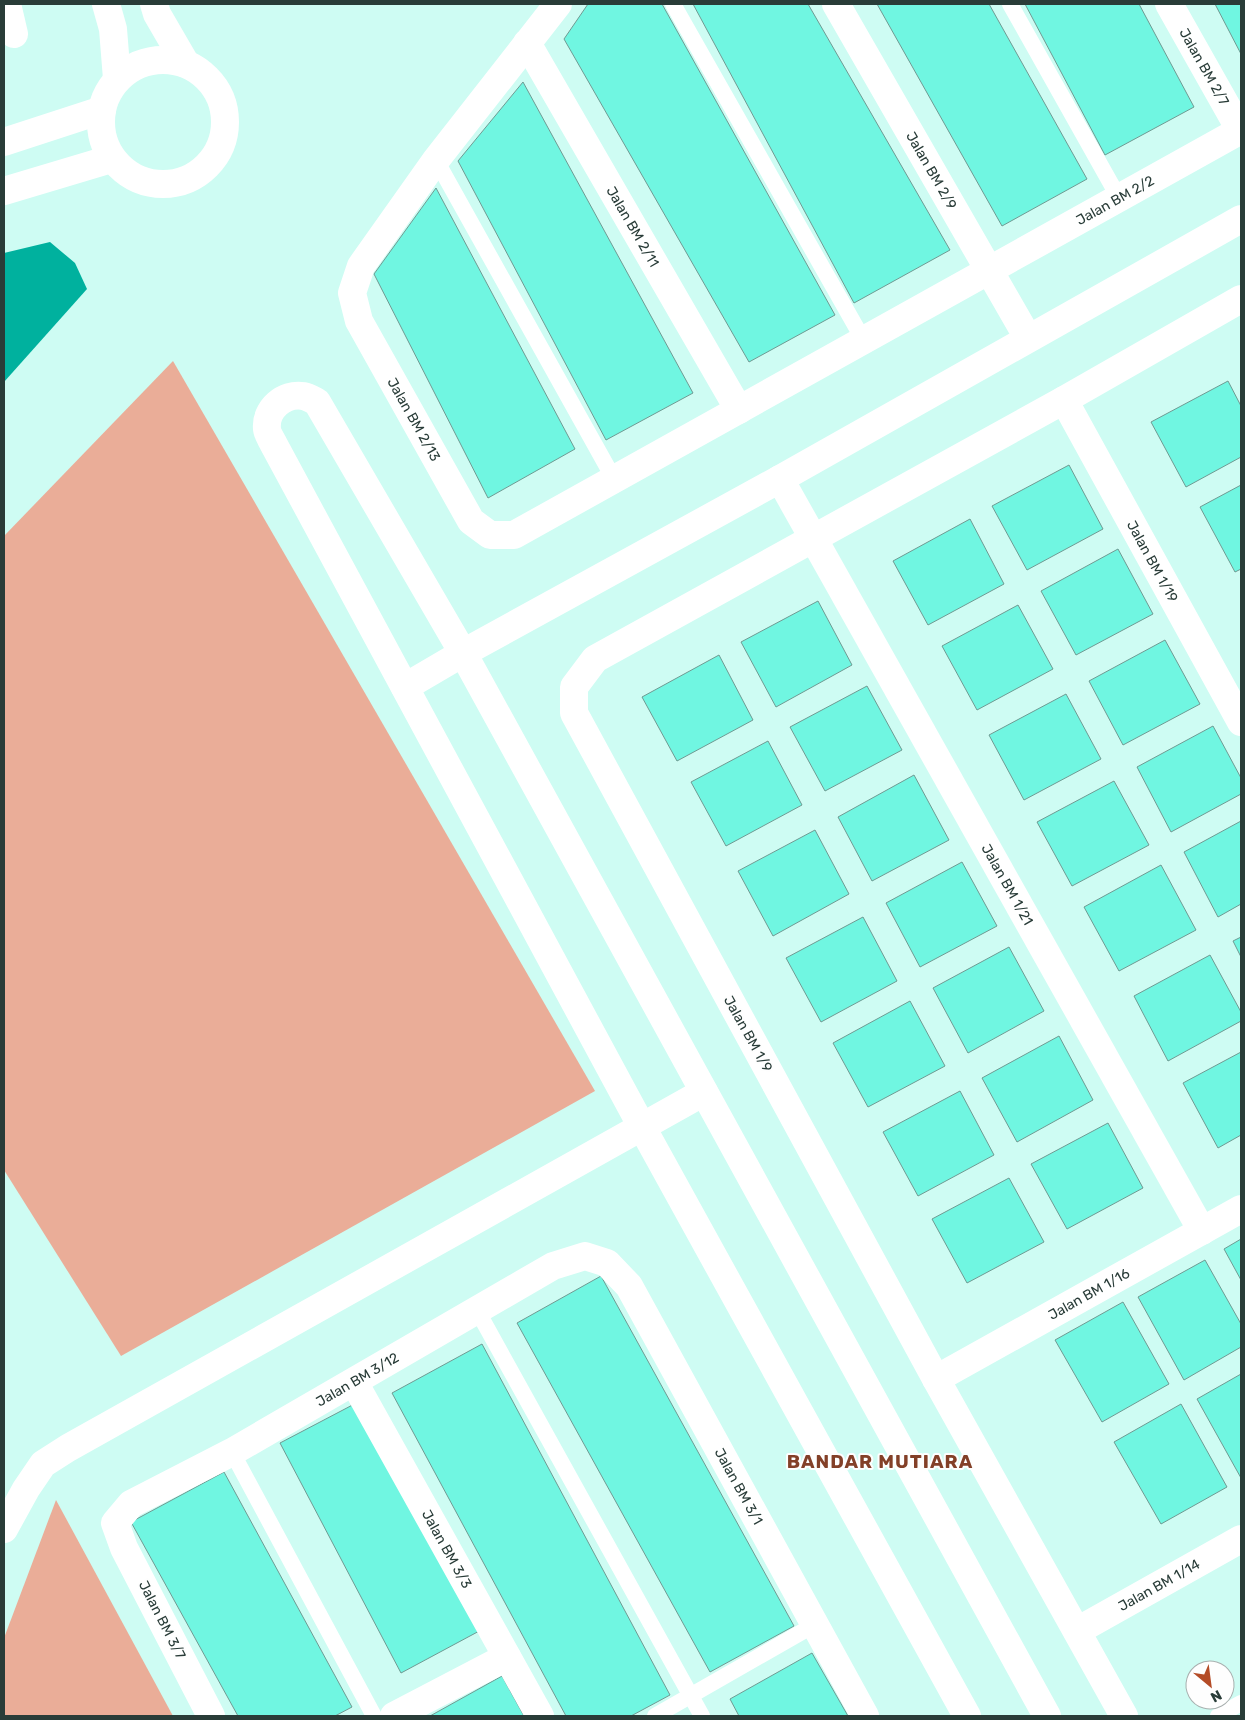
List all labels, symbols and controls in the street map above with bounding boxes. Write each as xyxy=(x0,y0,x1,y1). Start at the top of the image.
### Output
street label: Jalan BM 2/7 xyxy=(1176,25,1233,108)
street label: Jalan BM 2/9 xyxy=(903,129,961,212)
street label: Jalan BM 2/2 xyxy=(1073,172,1157,229)
street label: Jalan BM 2/11 xyxy=(603,183,663,270)
street label: Jalan BM 2/13 xyxy=(384,375,444,464)
street label: Jalan BM 1/19 xyxy=(1123,517,1182,605)
street label: Jalan BM 1/21 xyxy=(978,841,1037,928)
street label: Jalan BM 1/9 xyxy=(720,993,776,1075)
street label: Jalan BM 1/16 xyxy=(1045,1264,1133,1323)
street label: Jalan BM 3/12 xyxy=(313,1349,402,1410)
street label: Jalan BM 3/1 xyxy=(711,1445,767,1527)
district label: BANDAR MUTIARA xyxy=(787,1450,973,1473)
street label: Jalan BM 3/3 xyxy=(418,1507,476,1591)
street label: Jalan BM 1/14 xyxy=(1115,1555,1203,1615)
street label: Jalan BM 3/7 xyxy=(135,1578,189,1662)
north arrow xyxy=(1185,1660,1235,1710)
text: N xyxy=(1208,1686,1225,1706)

